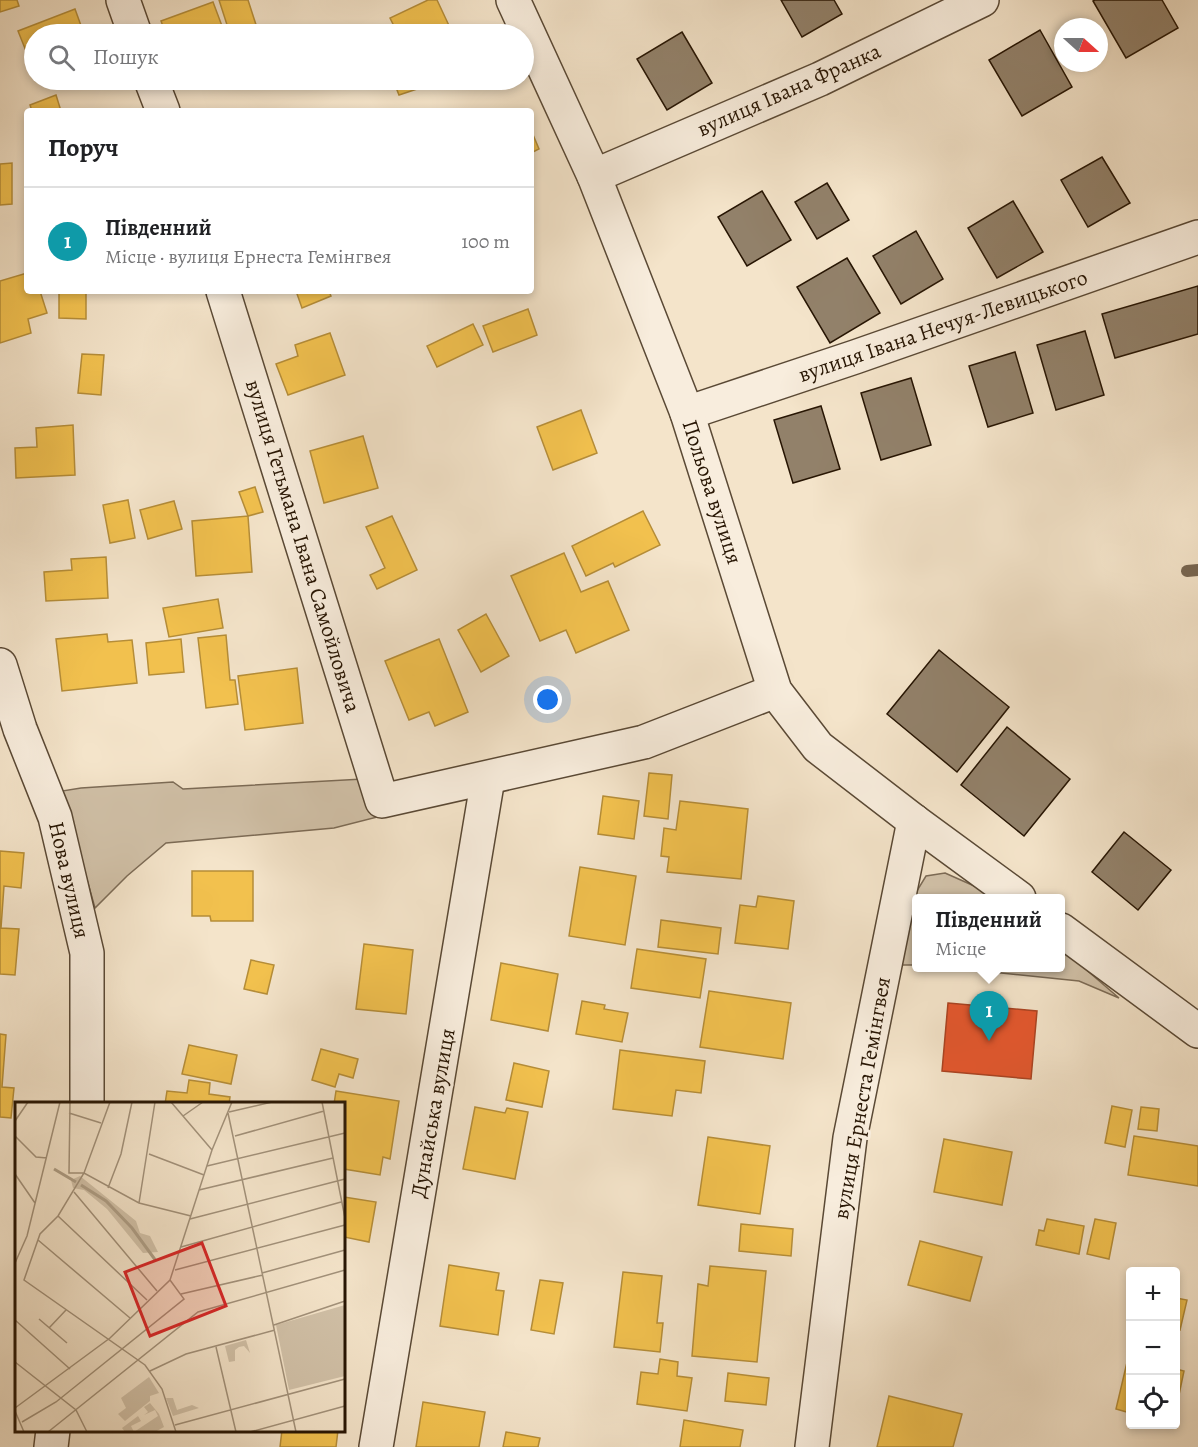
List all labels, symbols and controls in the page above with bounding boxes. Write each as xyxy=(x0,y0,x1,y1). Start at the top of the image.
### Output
north arrow xyxy=(1054,18,1108,72)
search box xyxy=(24,24,534,90)
street label: вулиця Івана Франка xyxy=(692,36,886,144)
icon: search xyxy=(45,41,78,74)
text: Пошук xyxy=(93,42,159,72)
text: Поруч xyxy=(48,130,119,165)
text: Південний xyxy=(105,213,212,243)
text: 1 xyxy=(64,228,71,255)
text: 100 m xyxy=(461,228,510,255)
text: Місце · вулиця Ернеста Гемінгвея xyxy=(105,243,391,270)
street label: вулиця Івана Нечуя-Левицького xyxy=(794,262,1092,390)
street label: вулиця Гетьмана Івана Самойловича xyxy=(238,376,368,717)
street label: Польова вулиця xyxy=(675,416,749,568)
your location xyxy=(533,685,562,714)
street label: Нова вулиця xyxy=(41,818,97,942)
popup xyxy=(912,894,1065,972)
text: Південний xyxy=(935,905,1042,935)
text: Місце xyxy=(935,935,986,962)
street label: вулиця Ернеста Гемінгвея xyxy=(826,974,898,1222)
pin: 1 xyxy=(970,992,1008,1041)
street label: Дунайська вулиця xyxy=(403,1026,463,1200)
inset map xyxy=(15,1102,345,1432)
map controls xyxy=(1126,1267,1180,1429)
button: + xyxy=(1126,1267,1180,1321)
button: − xyxy=(1126,1321,1180,1375)
button: locate xyxy=(1126,1375,1180,1429)

